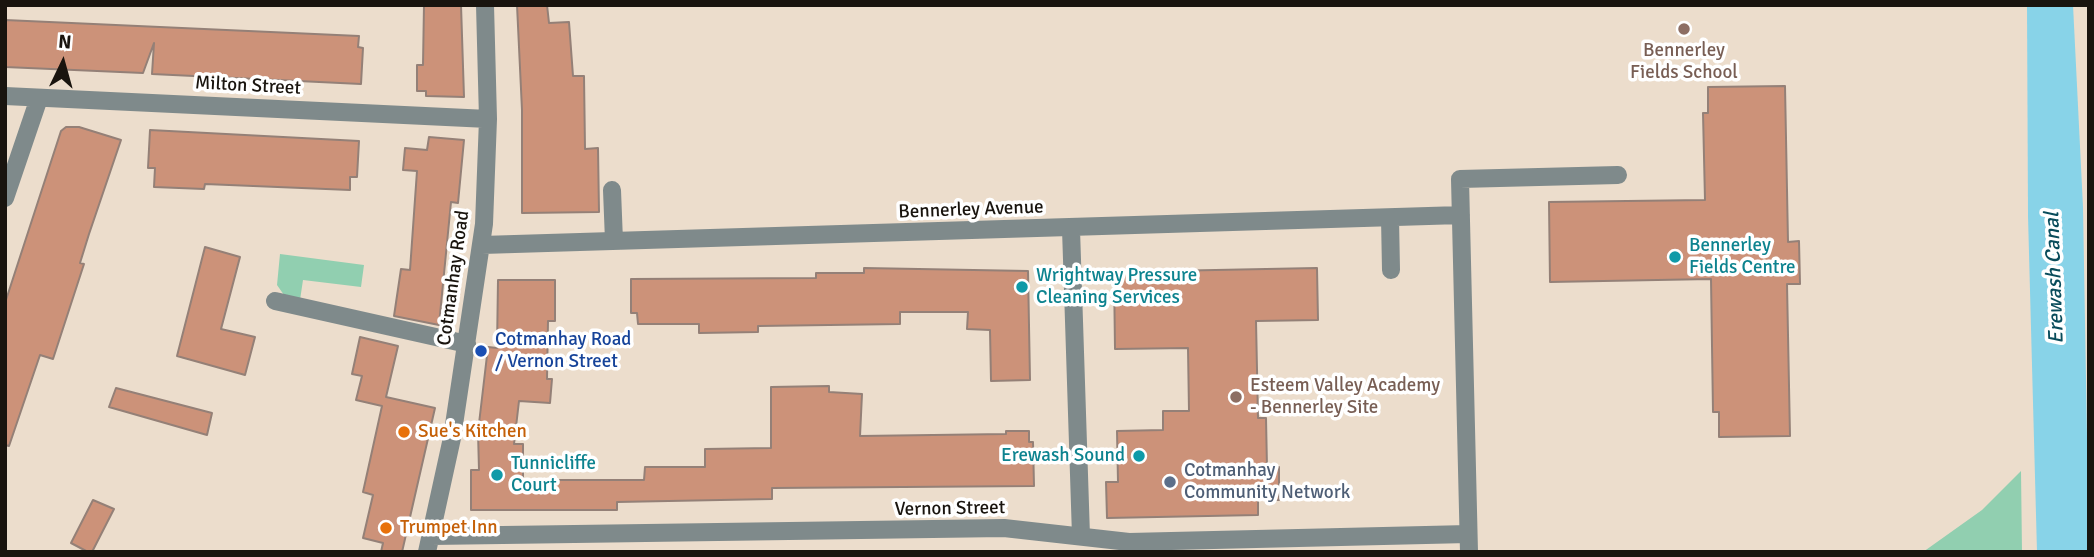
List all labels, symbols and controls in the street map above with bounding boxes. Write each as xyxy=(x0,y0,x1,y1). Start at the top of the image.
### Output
marker: Bennerley Fields School xyxy=(1676,21,1692,37)
north arrow xyxy=(28,28,98,98)
text: N xyxy=(57,30,72,55)
place label: Bennerley Fields School xyxy=(1630,40,1738,84)
street label: Milton Street xyxy=(194,72,302,100)
street label: Bennerley Avenue xyxy=(898,196,1044,224)
street label: Cotmanhay Road xyxy=(433,209,475,347)
water label: Erewash Canal xyxy=(2040,212,2070,344)
place label: Bennerley Fields Centre xyxy=(1689,235,1796,279)
marker: Bennerley Fields Centre xyxy=(1667,249,1683,265)
place label: Wrightway Pressure Cleaning Services xyxy=(1036,265,1197,309)
marker: Wrightway Pressure Cleaning Services xyxy=(1014,279,1030,295)
place label: Cotmanhay Road / Vernon Street xyxy=(495,329,631,373)
marker: Cotmanhay Road / Vernon Street xyxy=(473,343,489,359)
place label: Esteem Valley Academy - Bennerley Site xyxy=(1250,375,1440,419)
marker: Esteem Valley Academy - Bennerley Site xyxy=(1228,389,1244,405)
place label: Sue's Kitchen xyxy=(418,421,527,443)
marker: Sue's Kitchen xyxy=(396,424,412,440)
place label: Erewash Sound xyxy=(1001,445,1125,467)
marker: Erewash Sound xyxy=(1131,448,1147,464)
place label: Tunnicliffe Court xyxy=(511,453,596,497)
place label: Cotmanhay Community Network xyxy=(1184,460,1350,504)
marker: Tunnicliffe Court xyxy=(489,467,505,483)
marker: Cotmanhay Community Network xyxy=(1162,474,1178,490)
street label: Vernon Street xyxy=(894,497,1006,521)
place label: Trumpet Inn xyxy=(400,517,498,539)
marker: Trumpet Inn xyxy=(378,520,394,536)

